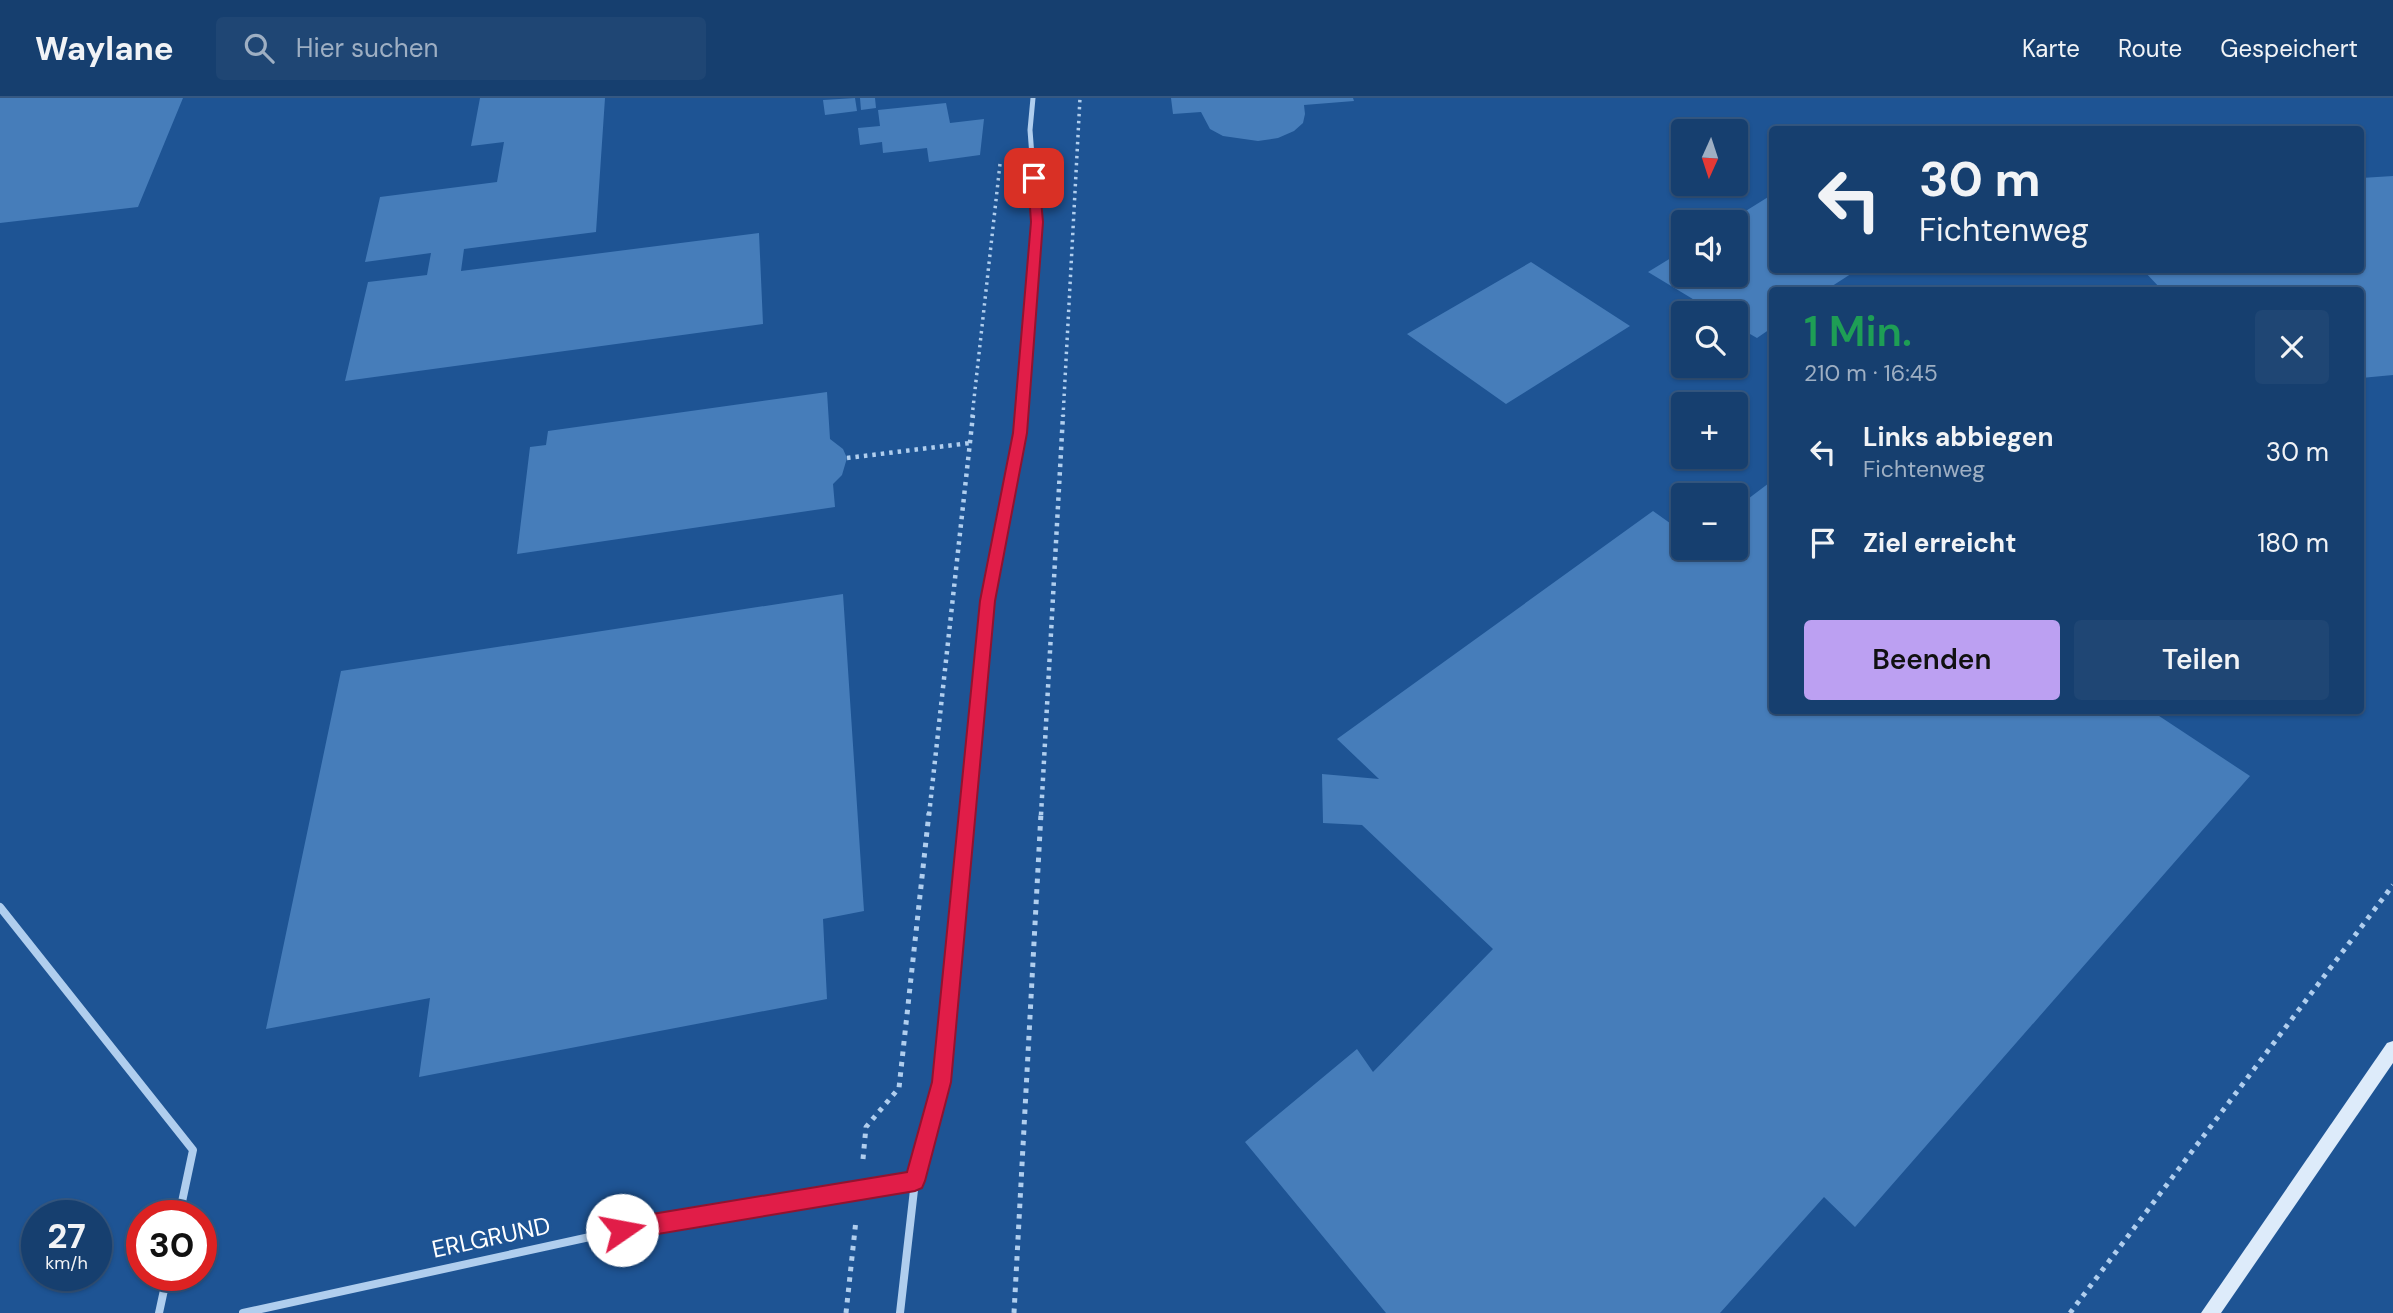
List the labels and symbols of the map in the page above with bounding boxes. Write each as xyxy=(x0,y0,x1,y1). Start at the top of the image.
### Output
north arrow xyxy=(1671,119,1748,196)
pin xyxy=(1004,148,1064,208)
position arrow xyxy=(585,1193,659,1267)
speed limit sign: 30 xyxy=(126,1200,217,1291)
street label: ERLGRUND xyxy=(429,1209,553,1265)

